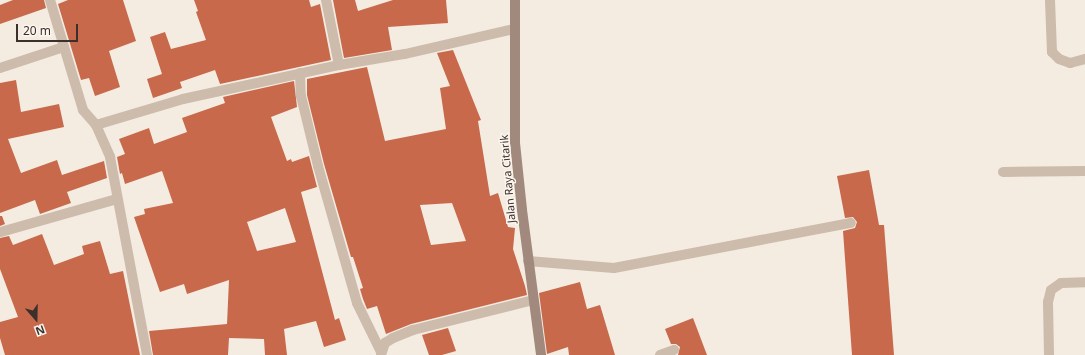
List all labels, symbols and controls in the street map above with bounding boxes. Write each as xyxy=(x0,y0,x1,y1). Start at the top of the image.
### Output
scale bar xyxy=(18,16,80,42)
text: 20 m xyxy=(23,22,51,39)
street label: Jalan Raya Citarik xyxy=(498,134,518,224)
north arrow xyxy=(16,299,56,339)
text: N xyxy=(34,322,47,339)

